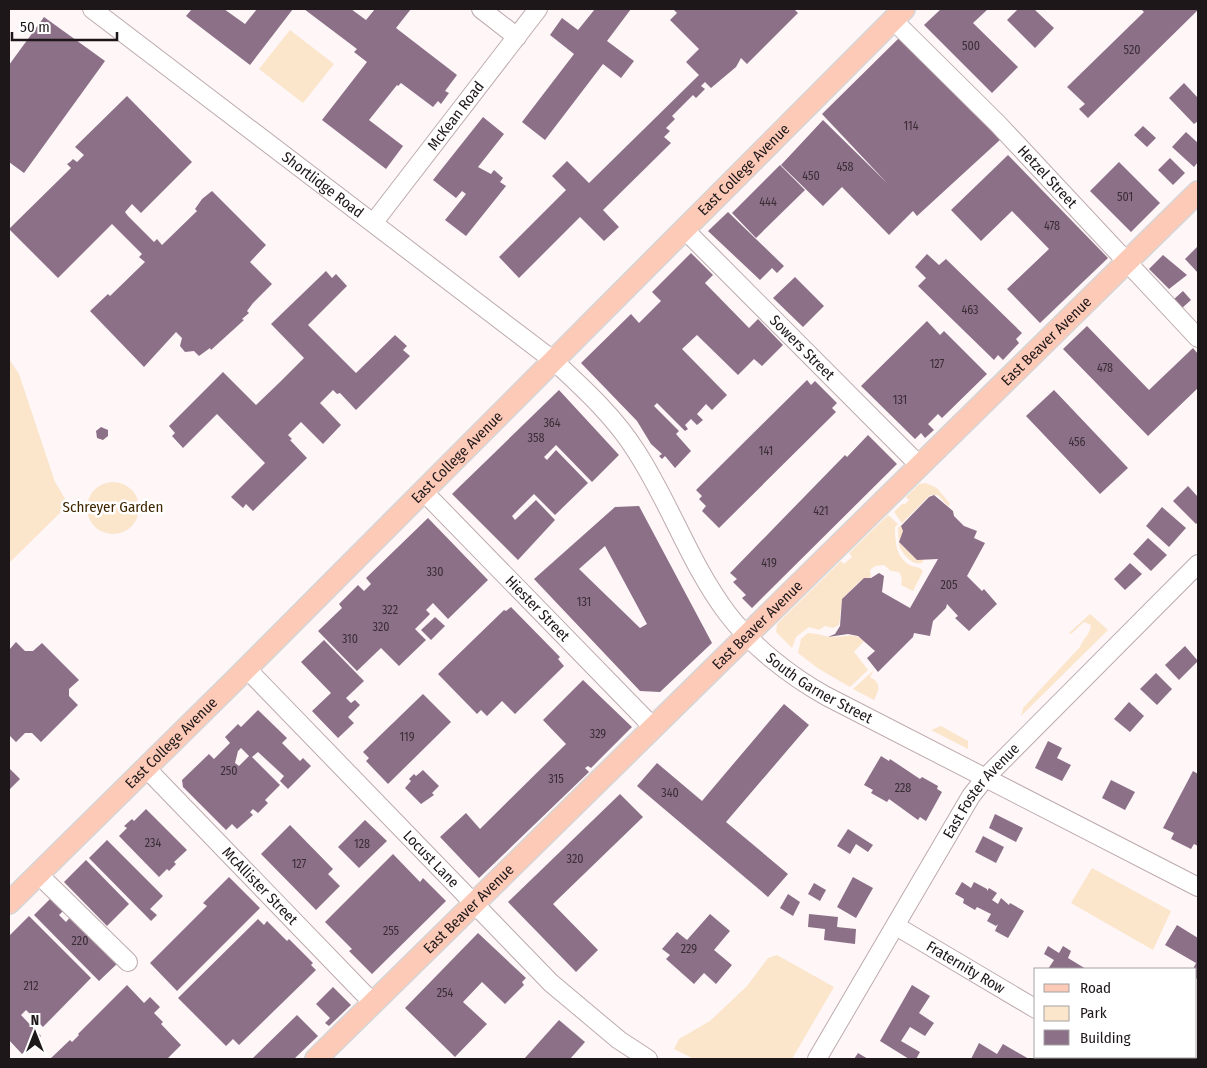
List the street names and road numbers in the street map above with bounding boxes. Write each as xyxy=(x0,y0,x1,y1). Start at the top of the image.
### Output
street label: McKean Road xyxy=(424,78,488,154)
street label: East College Avenue xyxy=(694,120,793,219)
street label: Hetzel Street xyxy=(1014,142,1081,212)
street label: Shortlidge Road xyxy=(278,148,367,222)
street label: East Beaver Avenue xyxy=(997,293,1095,389)
street label: Sowers Street xyxy=(766,311,838,384)
street label: East College Avenue xyxy=(407,408,507,507)
street label: Hiester Street xyxy=(502,572,573,645)
street label: East Beaver Avenue xyxy=(709,577,806,673)
street label: South Garner Street xyxy=(762,649,876,727)
street label: East College Avenue xyxy=(121,693,221,792)
street label: East Foster Avenue xyxy=(939,740,1023,841)
street label: Locust Lane xyxy=(399,827,463,891)
street label: McAllister Street xyxy=(218,843,302,929)
street label: East Beaver Avenue xyxy=(420,861,518,957)
street label: Fraternity Row xyxy=(923,937,1008,998)

